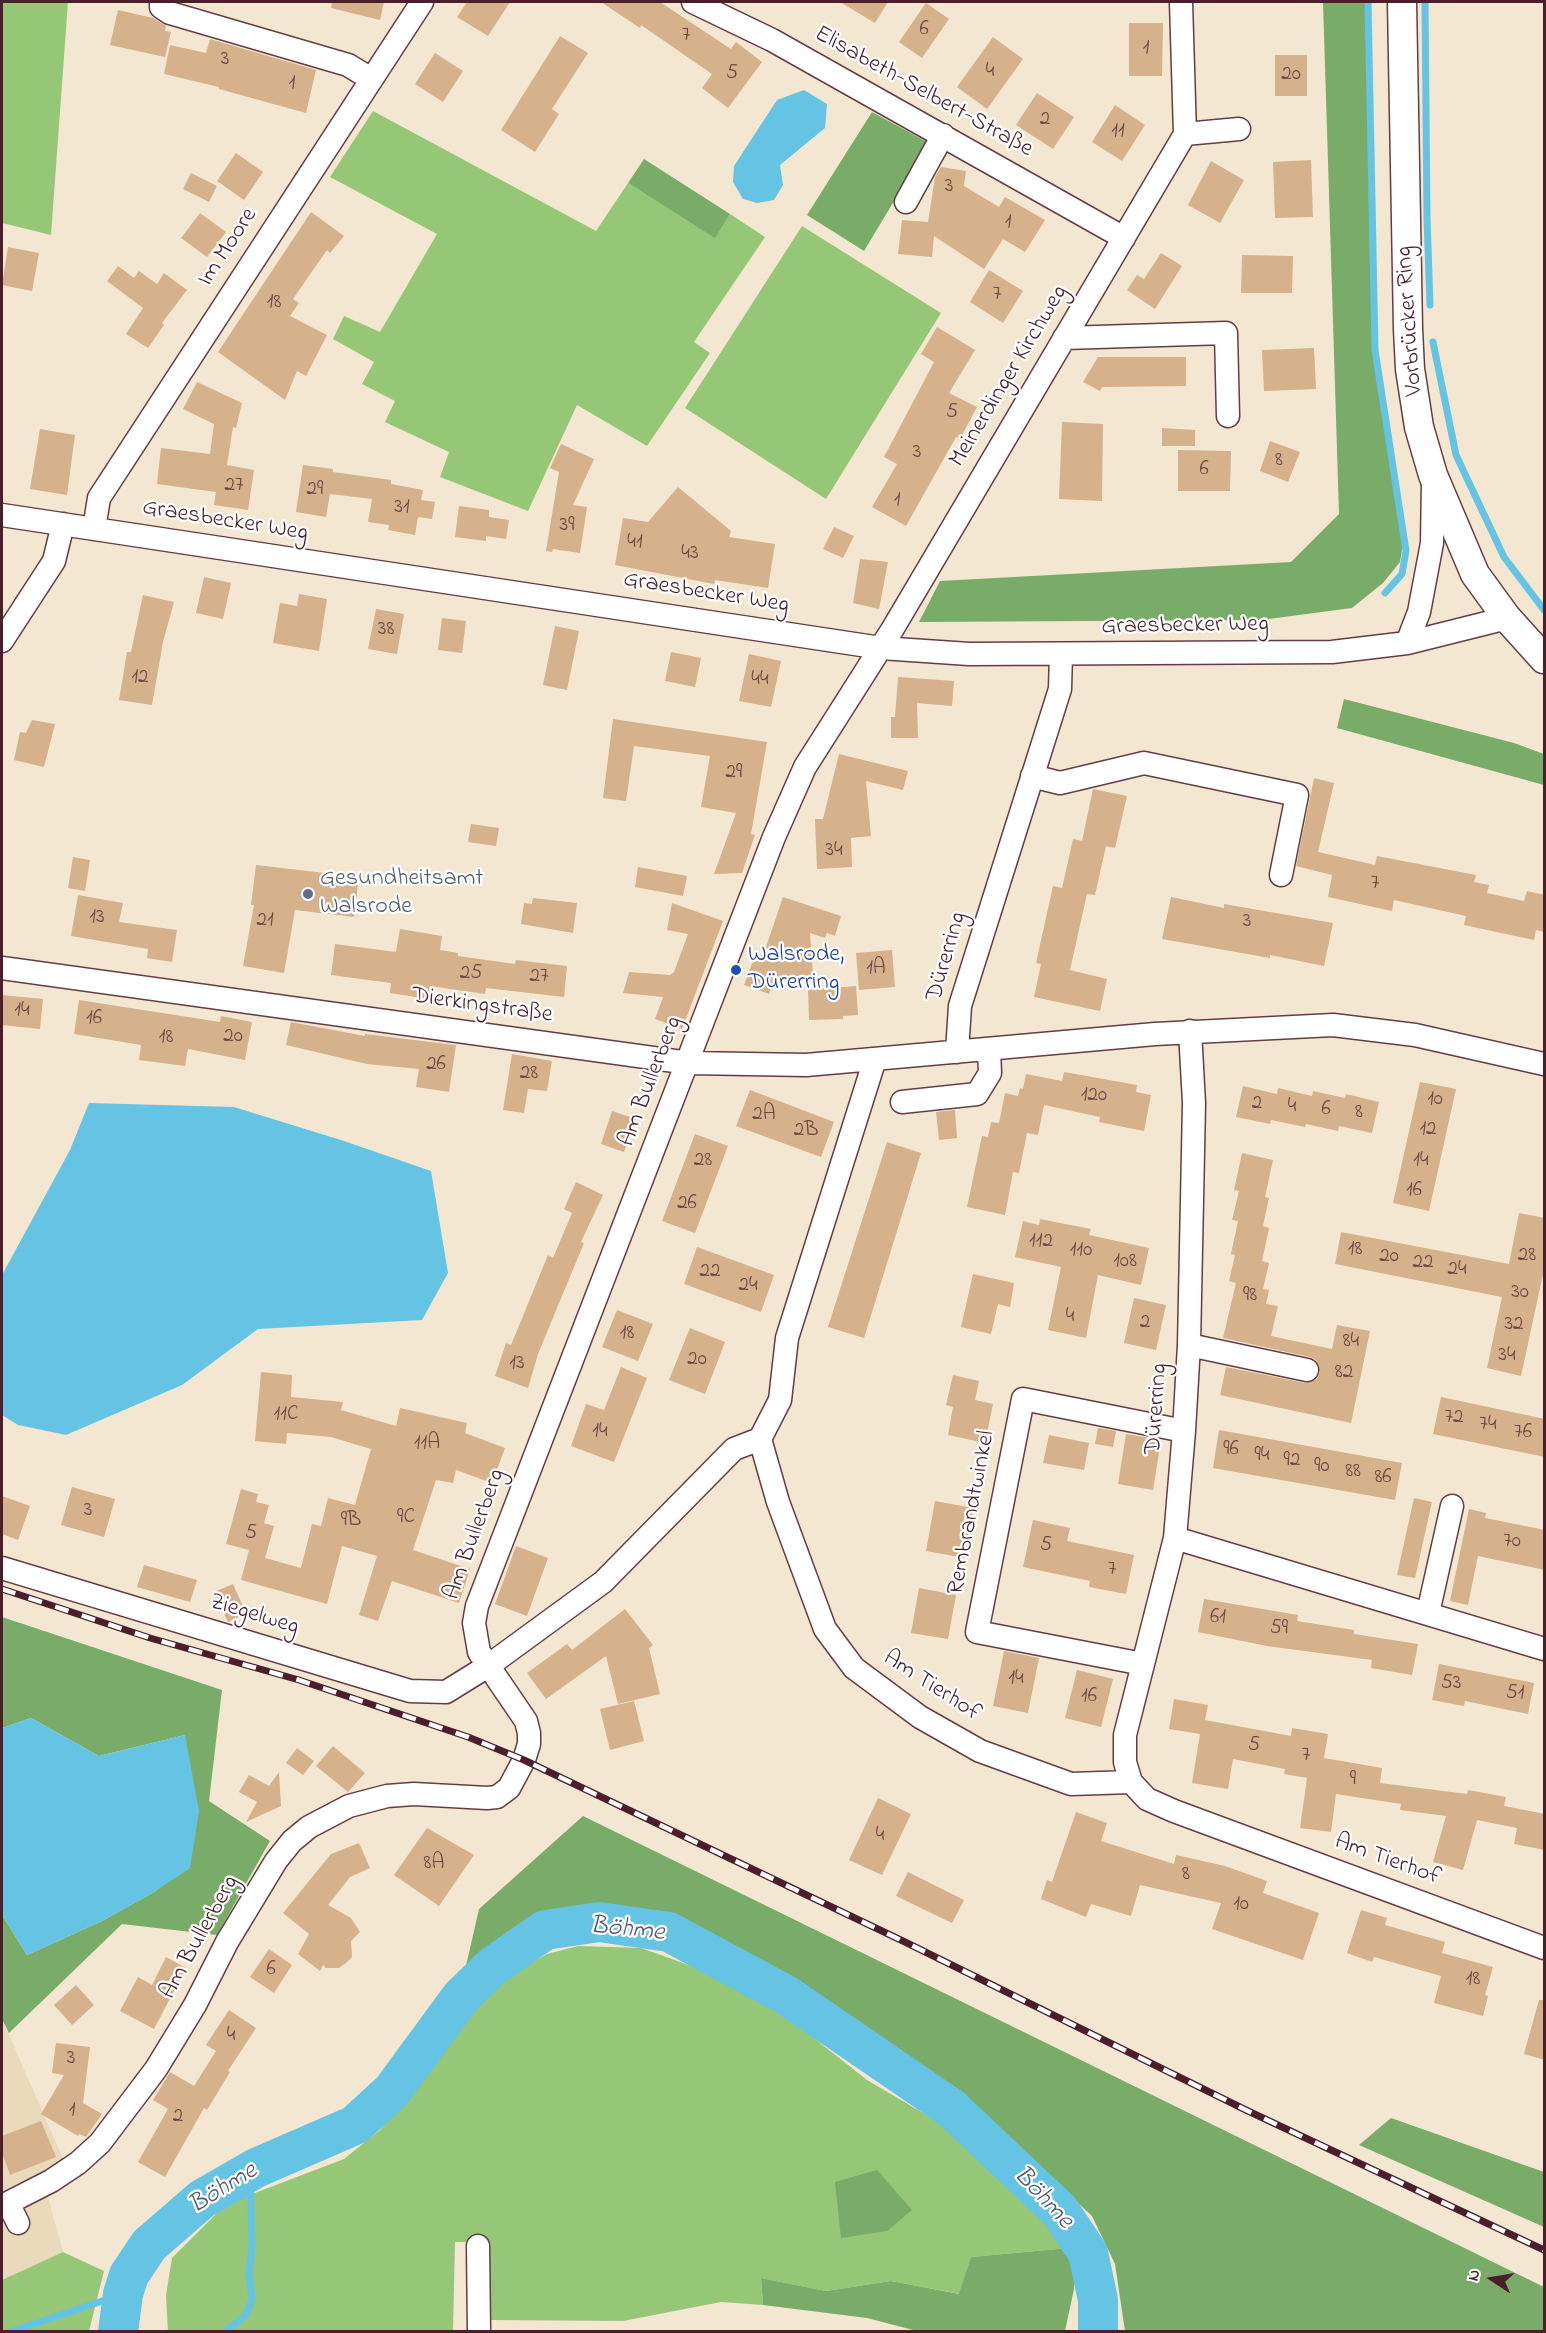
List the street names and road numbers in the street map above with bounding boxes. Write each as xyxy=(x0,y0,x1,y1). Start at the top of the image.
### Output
street label: Elisabeth-Selbert-Straße xyxy=(809,21,1037,165)
street label: Im Moore xyxy=(193,203,265,293)
street label: Vorbrücker Ring xyxy=(1391,245,1431,397)
street label: Meinerdinger Kirchweg xyxy=(944,281,1076,473)
street label: Graesbecker Weg xyxy=(140,495,310,549)
street label: Graesbecker Weg xyxy=(621,567,791,621)
street label: Graesbecker Weg xyxy=(1101,611,1269,643)
street label: Dürerring xyxy=(922,909,974,1005)
street label: Dierkingstraße xyxy=(410,983,554,1031)
street label: Am Bullerberg xyxy=(614,1013,690,1151)
street label: Dürerring xyxy=(1140,1362,1176,1456)
street label: Rembrandtwinkel xyxy=(943,1429,1003,1597)
street label: Am Bullerberg xyxy=(439,1466,513,1604)
street label: Ziegelweg xyxy=(206,1589,302,1643)
street label: Am Tierhof xyxy=(877,1645,985,1729)
street label: Am Tierhof xyxy=(1330,1829,1444,1893)
street label: Am Bullerberg xyxy=(155,1871,247,2005)

